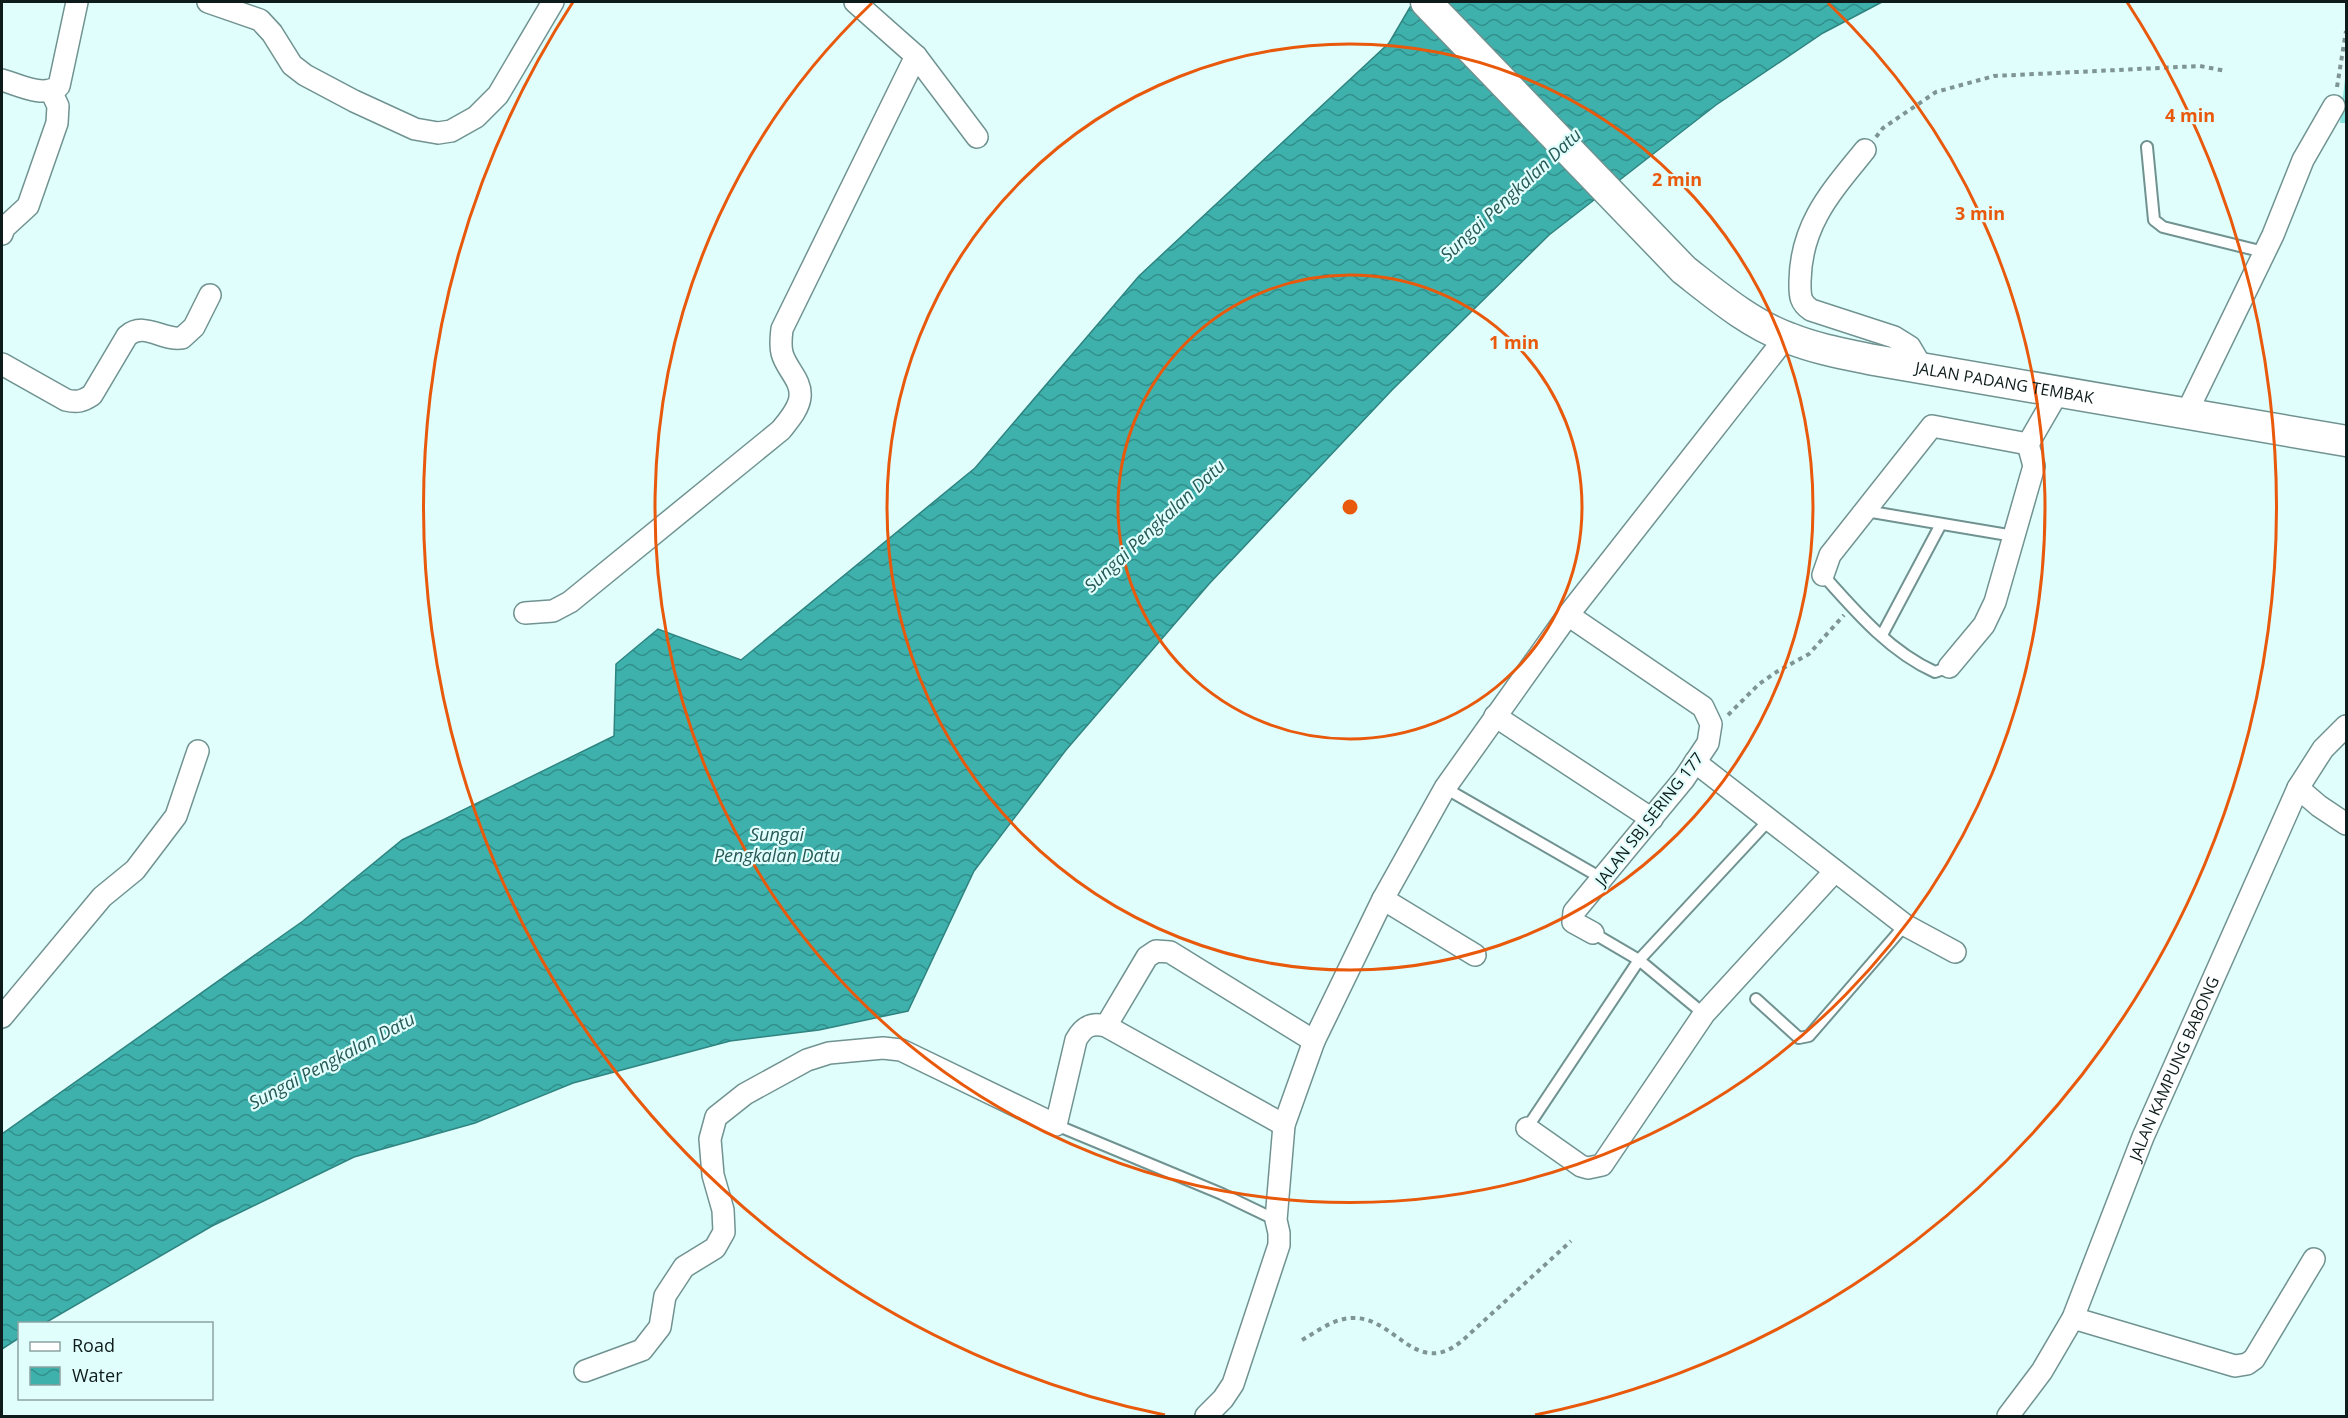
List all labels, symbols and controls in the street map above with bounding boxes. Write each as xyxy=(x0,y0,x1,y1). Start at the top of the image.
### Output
text: 4 min xyxy=(2165,103,2215,127)
water label: Sungai Pengkalan Datu xyxy=(1435,123,1586,266)
text: 2 min xyxy=(1652,167,1702,191)
text: 3 min xyxy=(1955,201,2005,225)
text: 1 min xyxy=(1489,330,1539,354)
street label: JALAN PADANG TEMBAK xyxy=(1912,356,2096,409)
water label: Sungai Pengkalan Datu xyxy=(1079,454,1230,597)
centre of rings xyxy=(1340,497,1360,517)
street label: JALAN SBJ SERING 177 xyxy=(1589,748,1708,892)
water label: Sungai Pengkalan Datu xyxy=(714,822,840,867)
street label: JALAN KAMPUNG BABONG xyxy=(2123,973,2224,1166)
water label: Sungai Pengkalan Datu xyxy=(244,1006,419,1114)
legend xyxy=(18,1322,213,1400)
text: Road xyxy=(72,1333,115,1357)
text: Water xyxy=(72,1363,123,1387)

